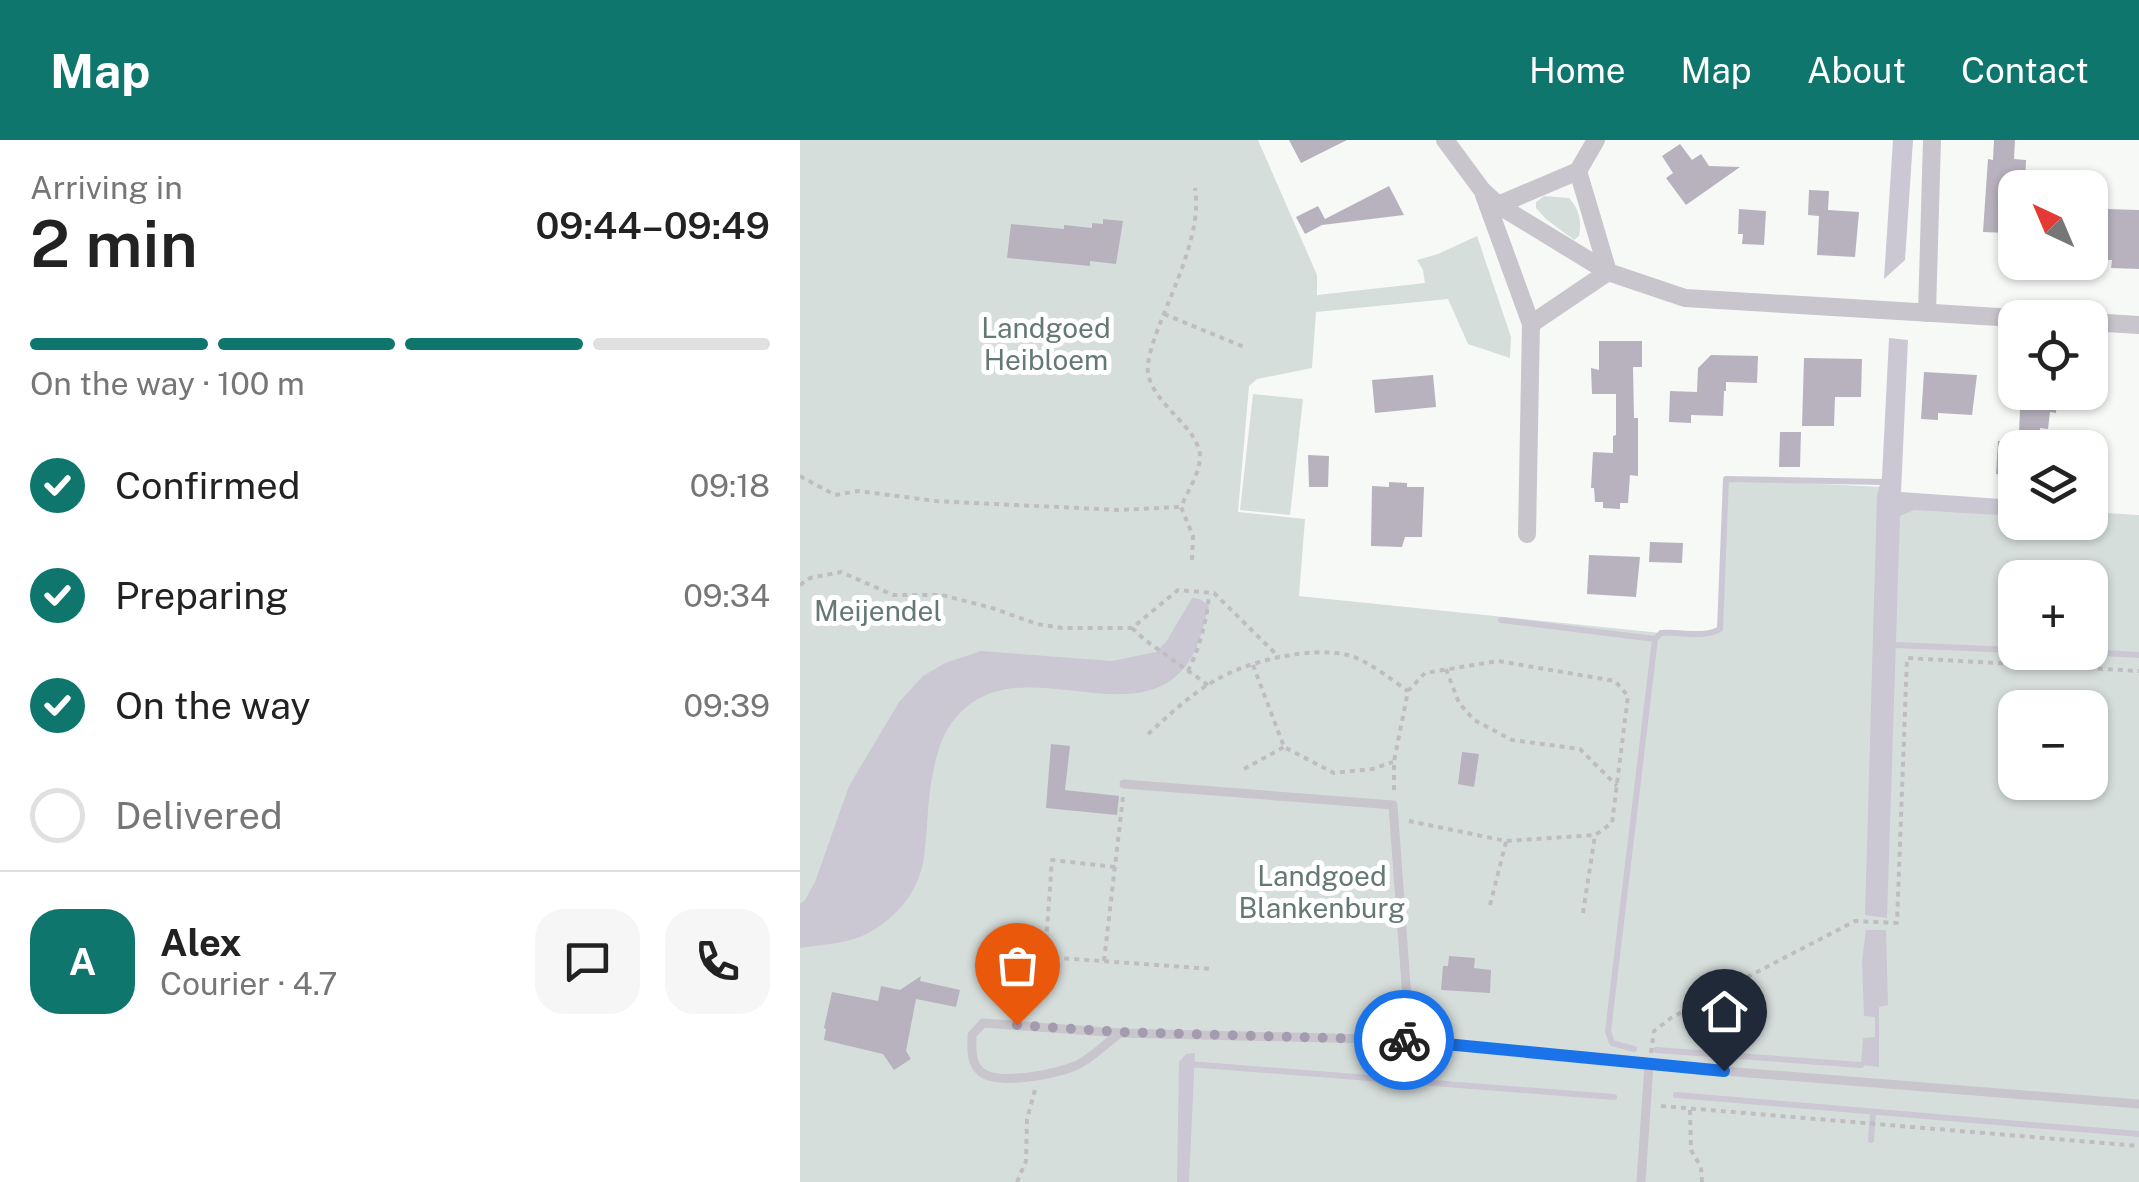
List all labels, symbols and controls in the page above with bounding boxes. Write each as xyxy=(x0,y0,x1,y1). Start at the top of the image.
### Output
text: Map xyxy=(50,42,150,99)
text: Home xyxy=(1529,50,1626,91)
text: Map xyxy=(1681,50,1752,91)
text: About xyxy=(1807,50,1906,91)
text: Contact xyxy=(1961,50,2089,91)
text: Arriving in xyxy=(30,169,183,206)
north arrow xyxy=(1998,170,2108,280)
map controls xyxy=(1998,170,2108,800)
text: 09:44–09:49 xyxy=(535,203,770,248)
text: 2 min xyxy=(30,205,198,282)
button: locate xyxy=(1998,300,2108,410)
park label: Landgoed Heibloem xyxy=(981,311,1111,376)
text: On the way · 100 m xyxy=(30,365,305,402)
button: layers xyxy=(1998,430,2108,540)
icon: check xyxy=(30,458,85,513)
text: Confirmed xyxy=(115,463,300,508)
text: 09:18 xyxy=(690,467,770,504)
button: + xyxy=(1998,560,2108,670)
icon: check xyxy=(30,568,85,623)
text: Preparing xyxy=(115,573,289,618)
text: 09:34 xyxy=(683,577,770,614)
park label: Meijendel xyxy=(814,594,942,627)
icon: check xyxy=(30,678,85,733)
text: On the way xyxy=(115,683,311,728)
text: 09:39 xyxy=(683,687,770,724)
button: − xyxy=(1998,690,2108,800)
text: Delivered xyxy=(115,793,283,838)
park label: Landgoed Blankenburg xyxy=(1239,859,1405,924)
button: chat xyxy=(535,909,640,1014)
button: phone xyxy=(665,909,770,1014)
text: Alex xyxy=(160,920,242,965)
pin xyxy=(975,923,1060,1026)
icon: bag xyxy=(990,938,1045,993)
text: A xyxy=(69,939,96,984)
text: Courier · 4.7 xyxy=(160,965,337,1002)
pin xyxy=(1682,969,1767,1072)
icon: home xyxy=(1697,984,1752,1039)
courier xyxy=(1354,990,1454,1090)
icon: bike xyxy=(1377,1013,1432,1068)

